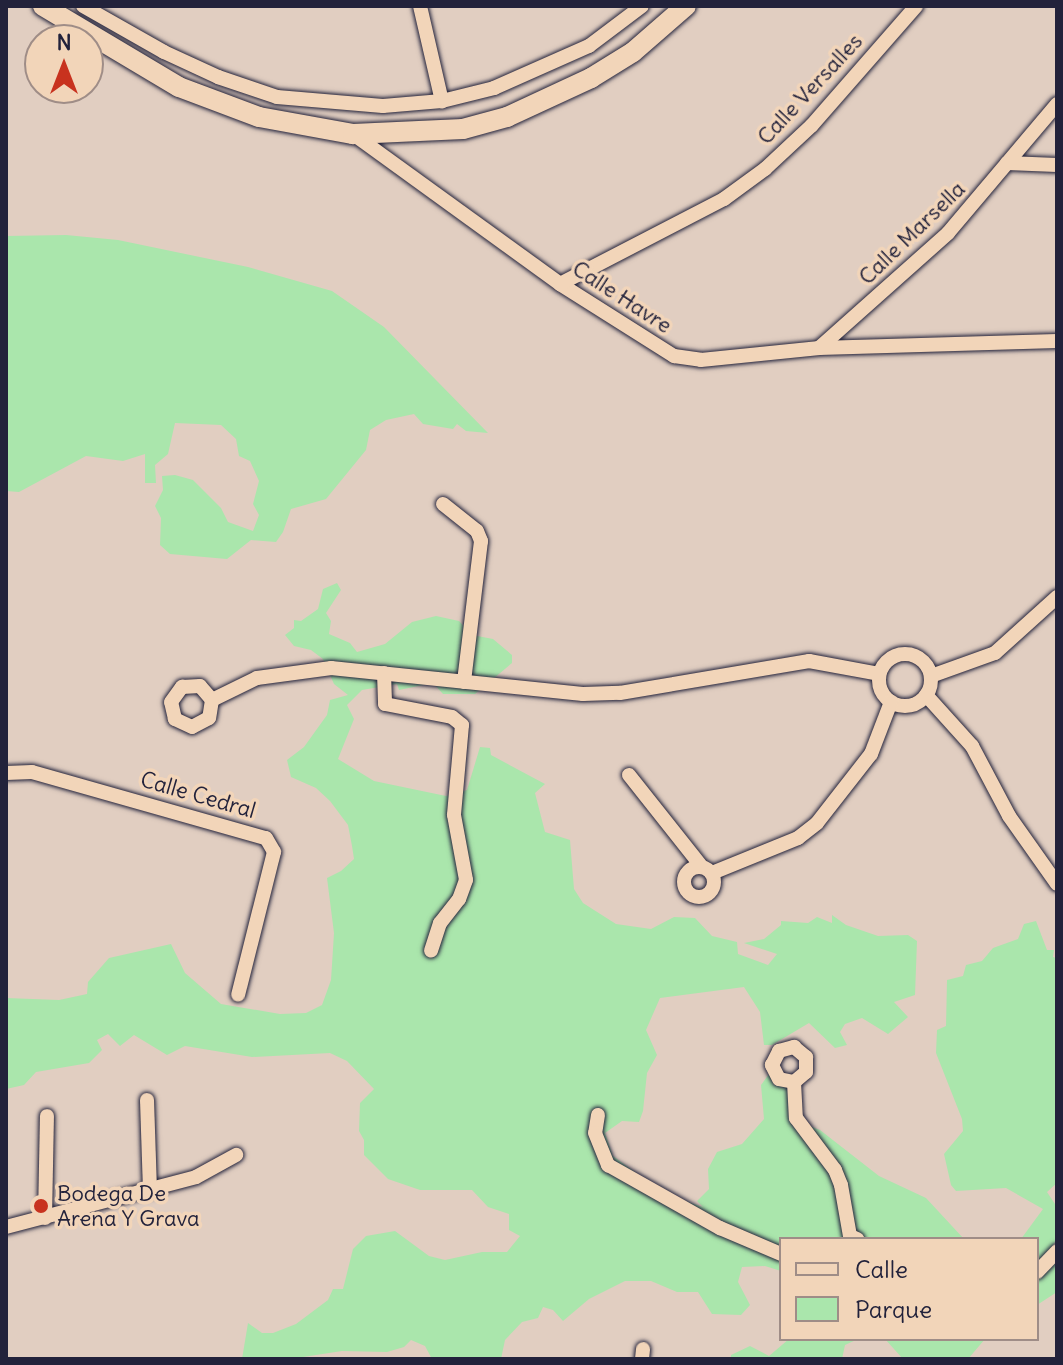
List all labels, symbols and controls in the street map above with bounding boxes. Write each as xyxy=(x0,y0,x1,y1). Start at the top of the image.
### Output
north arrow xyxy=(24,24,104,104)
text: N xyxy=(56,28,72,56)
street label: Calle Versalles xyxy=(752,28,868,150)
street label: Calle Marsella xyxy=(853,176,971,290)
street label: Calle Havre xyxy=(567,255,677,339)
street label: Calle Cedral xyxy=(137,766,259,824)
place label: Bodega De Arena Y Grava xyxy=(57,1180,200,1232)
marker: Bodega De Arena Y Grava xyxy=(32,1197,50,1215)
legend xyxy=(779,1237,1039,1341)
text: Calle xyxy=(855,1254,908,1284)
text: Parque xyxy=(855,1294,932,1324)

